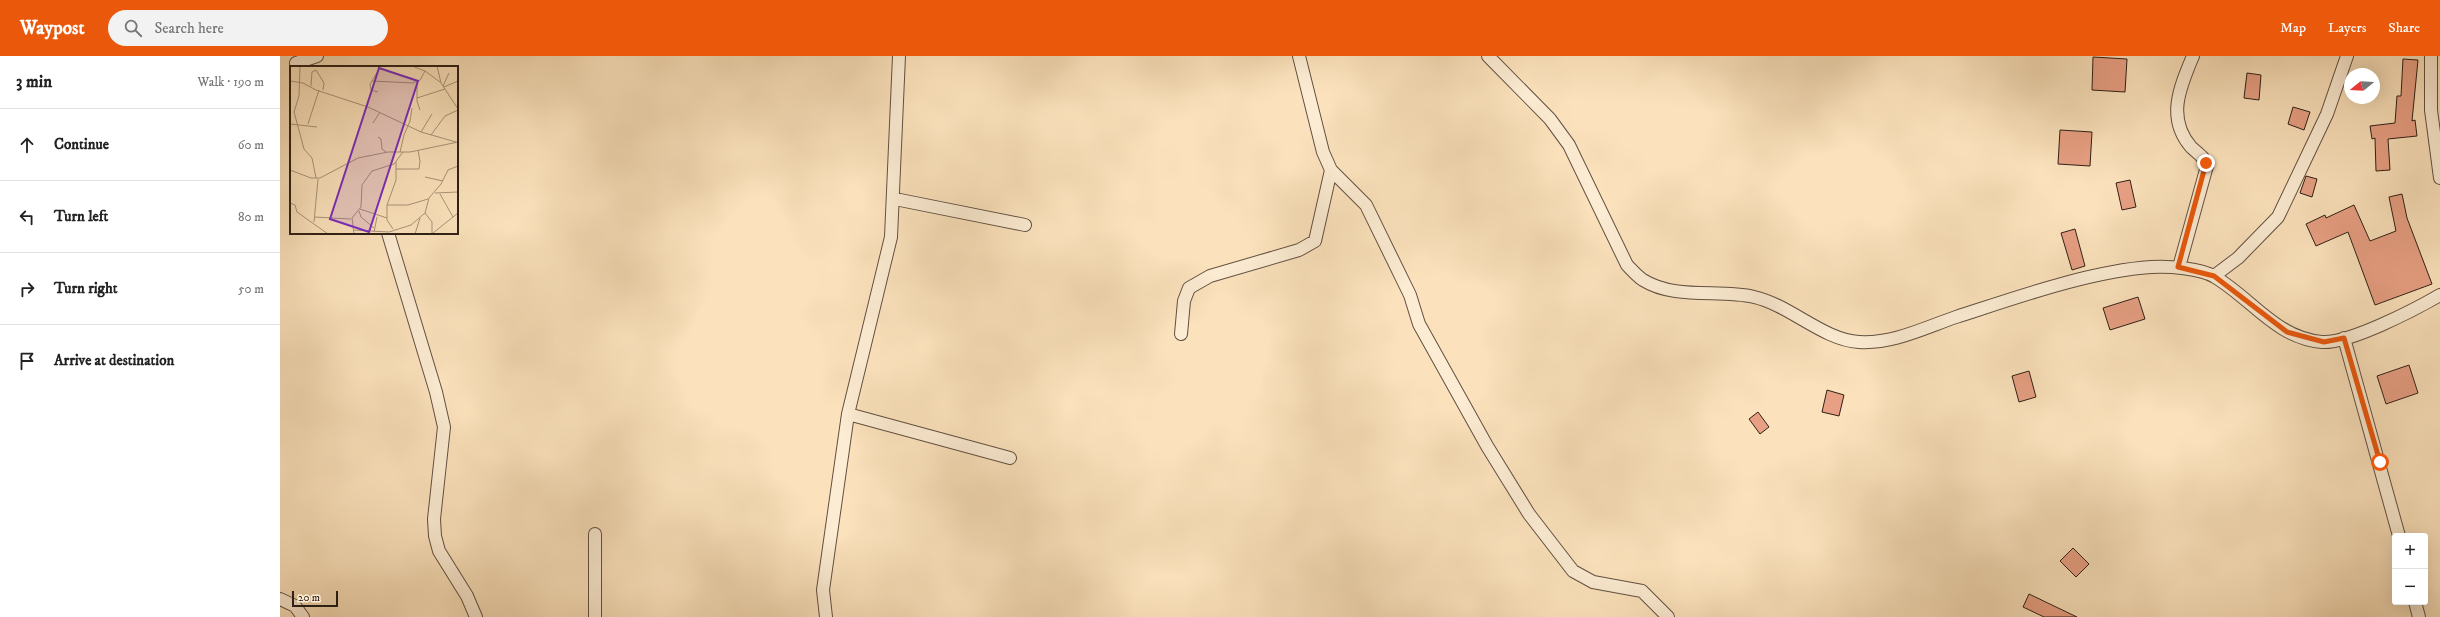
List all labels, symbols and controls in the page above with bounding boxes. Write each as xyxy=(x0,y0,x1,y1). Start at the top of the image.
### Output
search box xyxy=(108,10,388,46)
text: Waypost xyxy=(20,17,84,40)
icon: search xyxy=(122,17,144,39)
text: Search here xyxy=(154,19,224,38)
text: Map xyxy=(2280,19,2306,37)
text: Layers xyxy=(2328,19,2366,37)
text: Share xyxy=(2388,19,2420,37)
inset map xyxy=(290,66,458,234)
north arrow xyxy=(2344,68,2380,104)
text: 3 min xyxy=(16,71,52,93)
text: Walk · 190 m xyxy=(198,74,264,90)
icon: ahead xyxy=(16,134,38,156)
text: Continue xyxy=(54,135,109,154)
text: 60 m xyxy=(238,137,264,153)
route end xyxy=(2197,154,2215,172)
icon: left xyxy=(16,206,38,228)
text: Turn left xyxy=(54,207,108,226)
text: 80 m xyxy=(238,209,264,225)
icon: right xyxy=(16,278,38,300)
text: Turn right xyxy=(54,279,117,298)
text: 50 m xyxy=(238,281,264,297)
icon: arrive xyxy=(16,350,38,372)
text: Arrive at destination xyxy=(54,351,174,370)
route start xyxy=(2371,453,2389,471)
map controls xyxy=(2392,533,2428,605)
button: + xyxy=(2392,533,2428,569)
button: − xyxy=(2392,569,2428,605)
scale bar xyxy=(292,589,338,608)
text: 20 m xyxy=(298,591,320,605)

